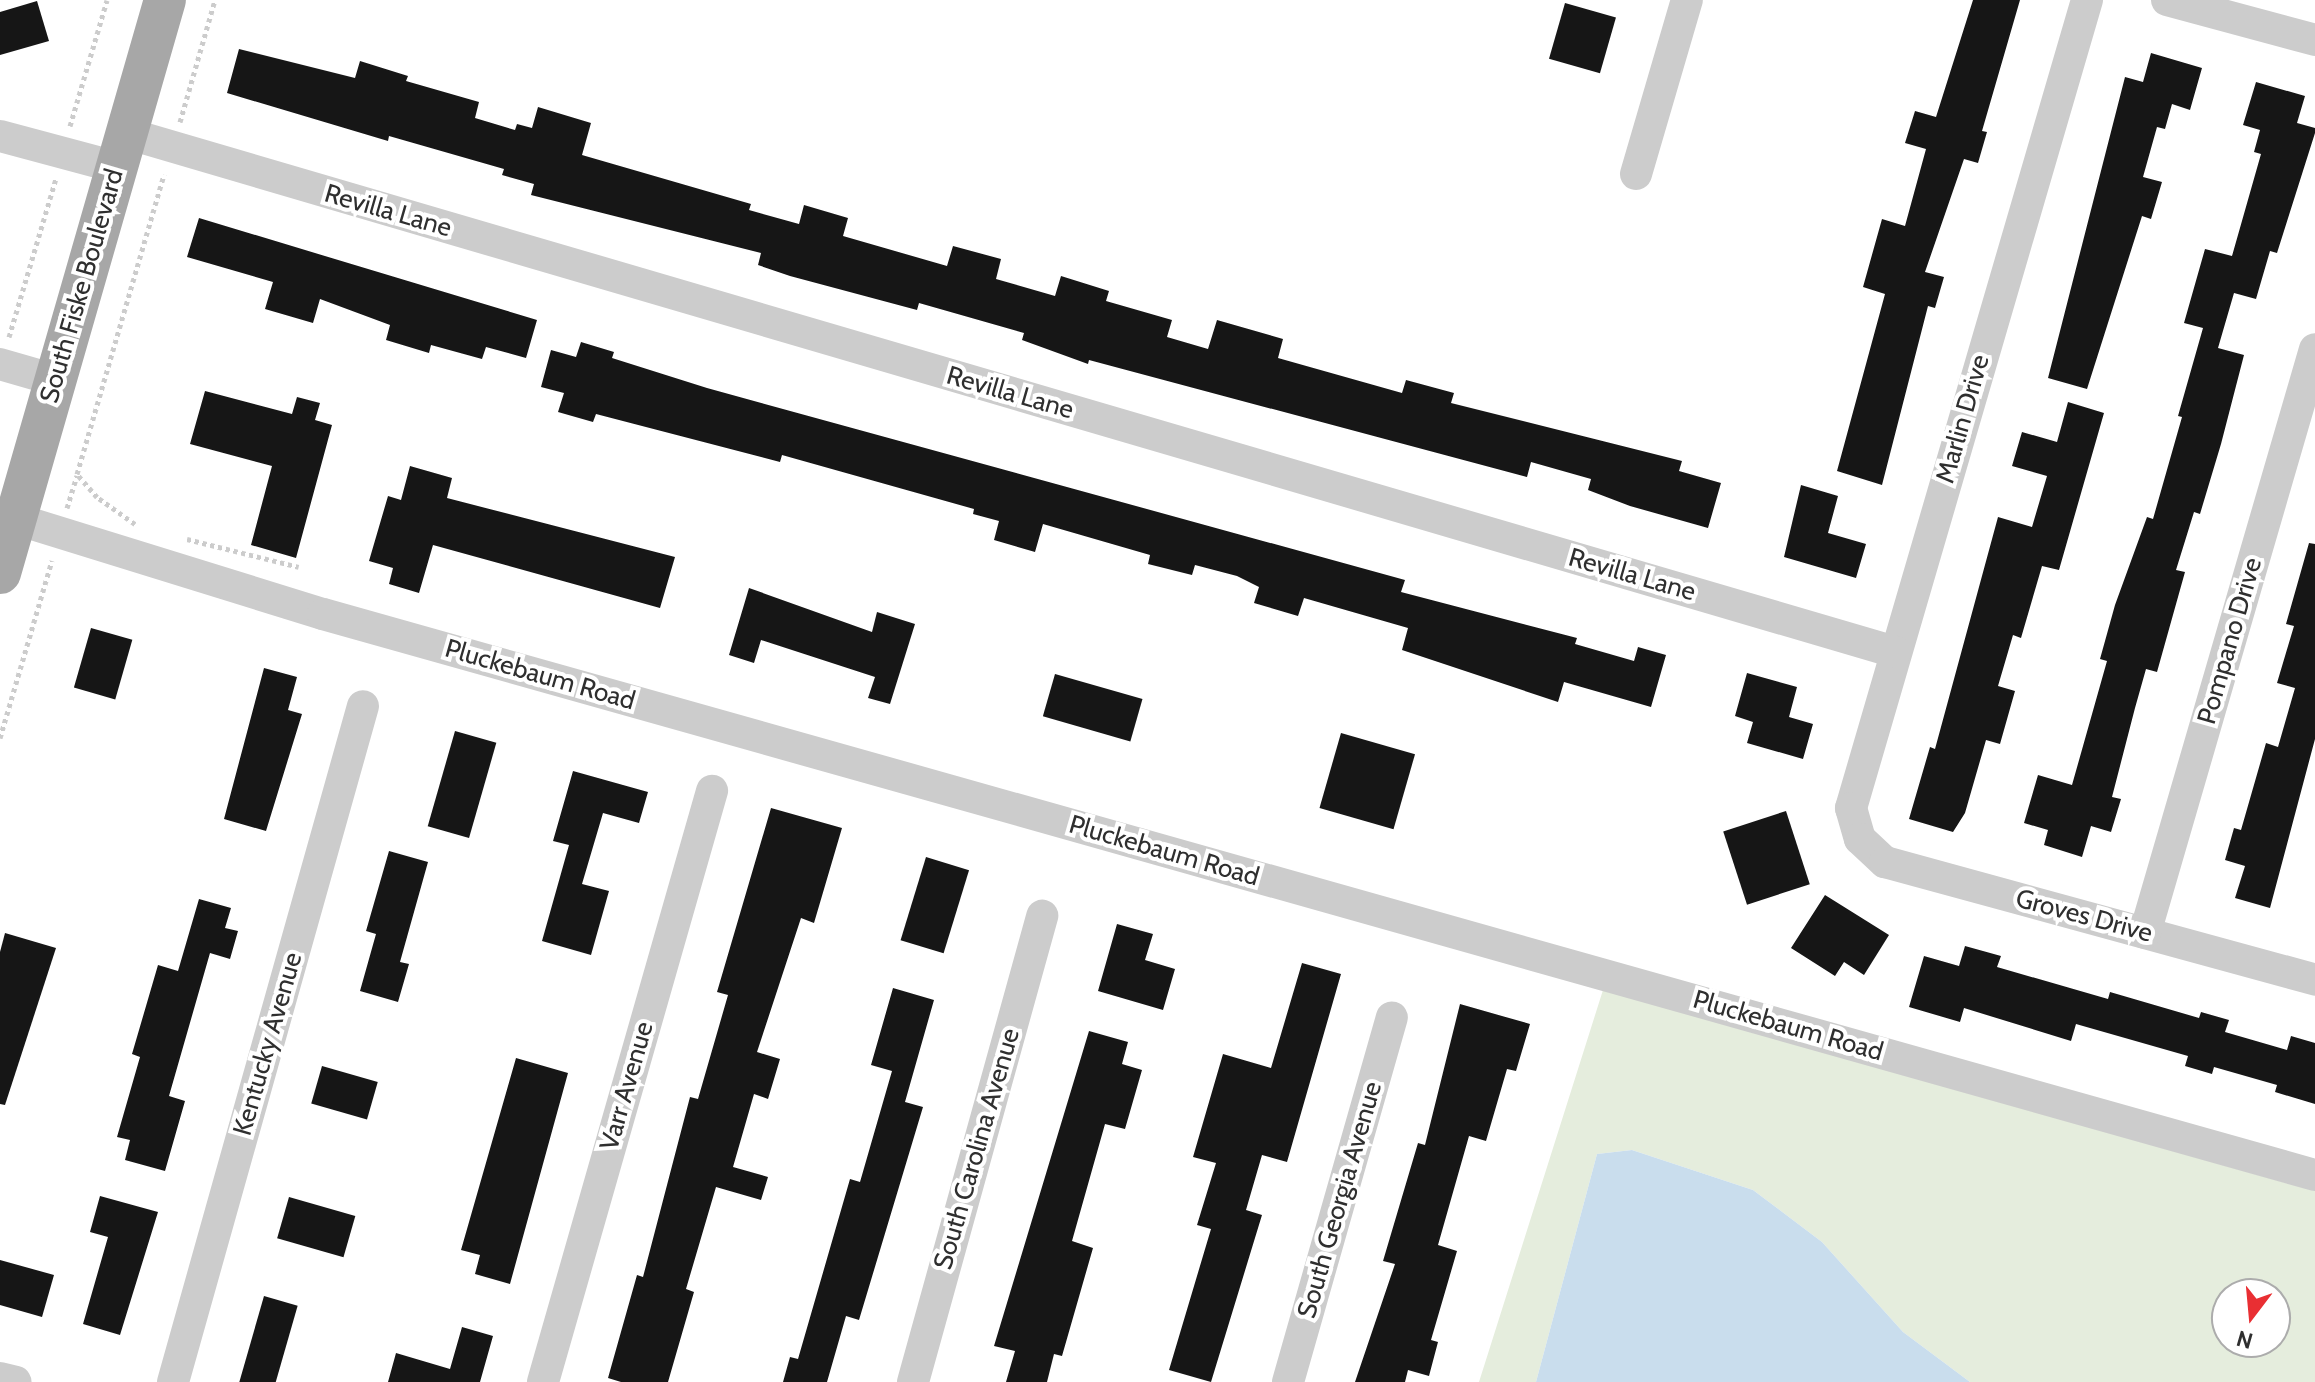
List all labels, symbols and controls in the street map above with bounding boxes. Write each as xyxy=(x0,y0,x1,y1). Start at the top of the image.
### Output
street label: South Fiske Boulevard xyxy=(34,165,130,407)
street label: Revilla Lane xyxy=(321,178,455,244)
street label: Marlin Drive xyxy=(1930,351,1996,487)
street label: Revilla Lane xyxy=(943,360,1077,426)
street label: Revilla Lane xyxy=(1565,542,1699,608)
street label: Pompano Drive xyxy=(2191,554,2269,728)
street label: Pluckebaum Road xyxy=(441,633,639,717)
street label: Pluckebaum Road xyxy=(1065,809,1263,893)
street label: Groves Drive xyxy=(2012,883,2156,949)
street label: Kentucky Avenue xyxy=(227,949,309,1139)
street label: Pluckebaum Road xyxy=(1689,984,1887,1068)
street label: Varr Avenue xyxy=(594,1018,660,1154)
street label: South Carolina Avenue xyxy=(928,1025,1026,1273)
street label: South Georgia Avenue xyxy=(1291,1078,1389,1322)
north arrow xyxy=(2211,1278,2291,1358)
text: N xyxy=(2234,1325,2256,1355)

